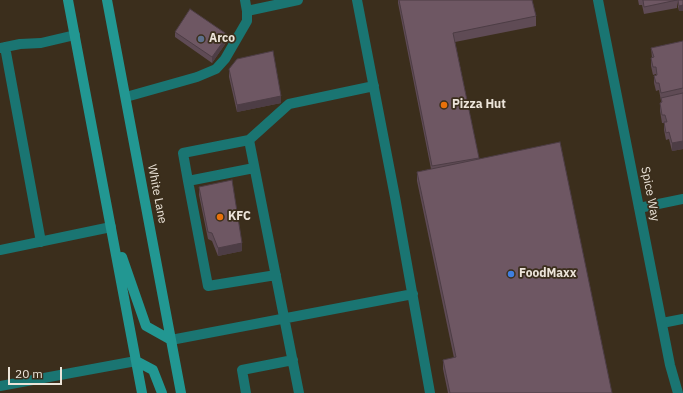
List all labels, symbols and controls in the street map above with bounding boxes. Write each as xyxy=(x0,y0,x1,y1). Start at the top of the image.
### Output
place label: Arco xyxy=(209,32,235,46)
marker: Arco xyxy=(196,34,206,44)
place label: Pizza Hut xyxy=(452,98,506,112)
marker: Pizza Hut xyxy=(439,100,449,110)
street label: White Lane xyxy=(144,163,170,225)
street label: Spice Way xyxy=(638,166,662,222)
place label: KFC xyxy=(228,210,251,224)
marker: KFC xyxy=(215,212,225,222)
place label: FoodMaxx xyxy=(519,267,577,281)
marker: FoodMaxx xyxy=(506,269,516,279)
scale bar xyxy=(10,359,64,385)
text: 20 m xyxy=(15,366,43,381)

